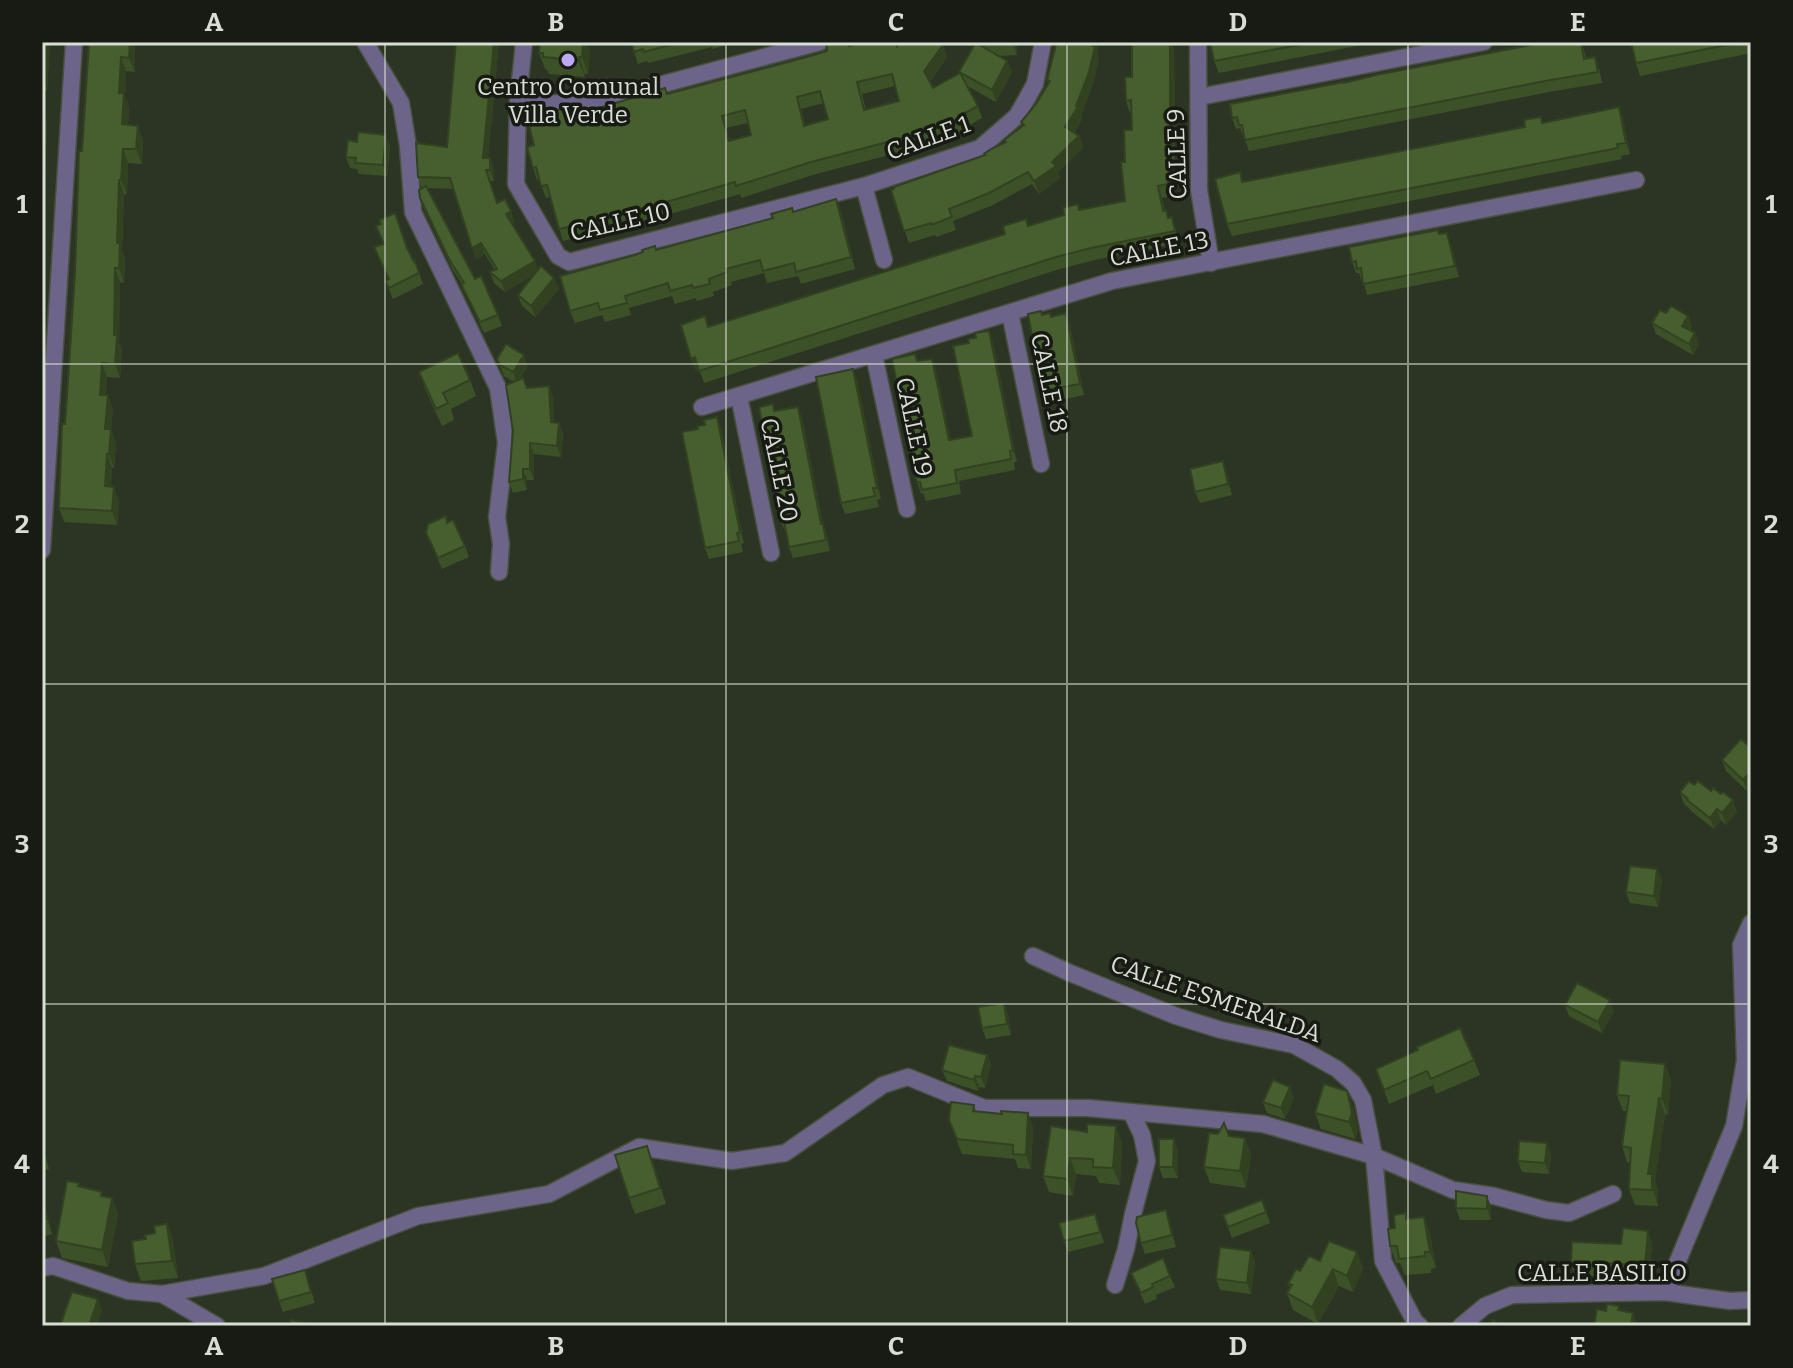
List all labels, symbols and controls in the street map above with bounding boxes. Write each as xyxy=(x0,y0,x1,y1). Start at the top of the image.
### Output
text: A xyxy=(205,7,224,38)
text: B xyxy=(548,7,564,38)
text: C xyxy=(888,7,904,38)
text: D xyxy=(1229,7,1247,38)
text: E xyxy=(1570,7,1586,38)
marker: Centro Comunal Villa Verde xyxy=(559,51,577,69)
place label: Centro Comunal Villa Verde xyxy=(477,73,659,129)
street label: CALLE 9 xyxy=(1161,108,1193,200)
street label: CALLE 1 xyxy=(882,110,974,166)
text: 1 xyxy=(16,189,28,220)
text: 1 xyxy=(1765,189,1777,220)
street label: CALLE 10 xyxy=(567,197,673,247)
street label: CALLE 13 xyxy=(1107,226,1211,272)
street label: CALLE 18 xyxy=(1025,331,1073,435)
street label: CALLE 19 xyxy=(890,375,938,479)
street label: CALLE 20 xyxy=(754,415,804,525)
text: 2 xyxy=(15,509,29,540)
text: 2 xyxy=(1764,509,1778,540)
text: 3 xyxy=(15,829,29,860)
text: 3 xyxy=(1764,829,1778,860)
street label: CALLE ESMERALDA xyxy=(1107,950,1325,1048)
text: 4 xyxy=(14,1149,30,1180)
text: 4 xyxy=(1763,1149,1779,1180)
street label: CALLE BASILIO xyxy=(1517,1259,1687,1287)
text: A xyxy=(205,1331,224,1362)
text: B xyxy=(548,1331,564,1362)
text: C xyxy=(888,1331,904,1362)
text: D xyxy=(1229,1331,1247,1362)
text: E xyxy=(1570,1331,1586,1362)

